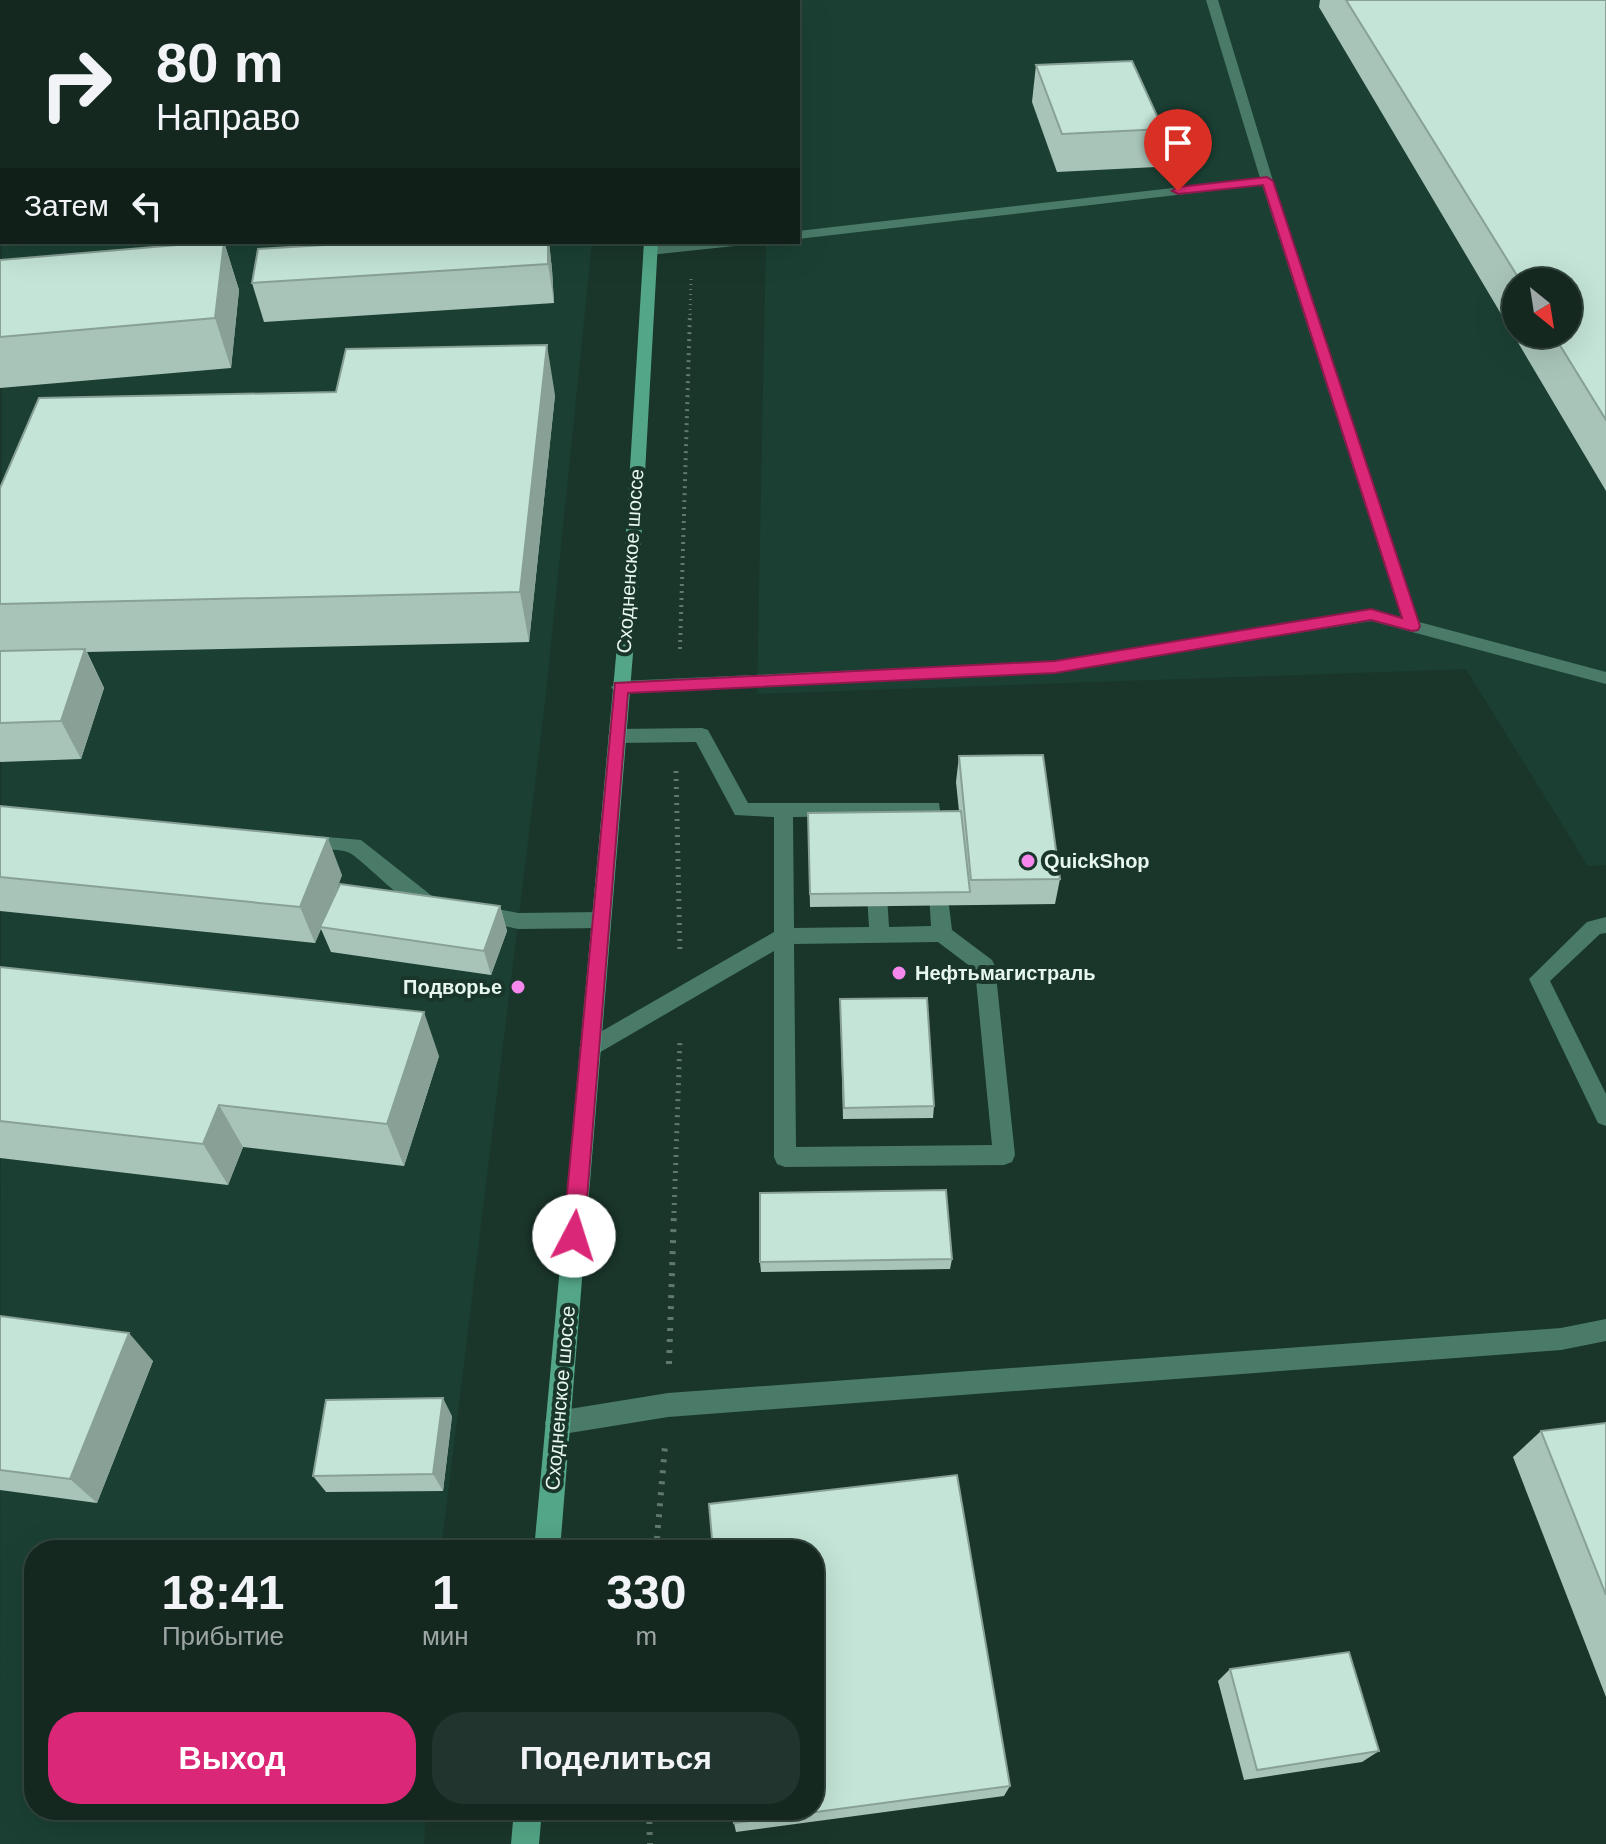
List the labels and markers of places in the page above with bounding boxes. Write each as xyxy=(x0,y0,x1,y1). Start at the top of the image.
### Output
pin xyxy=(1144,109,1212,191)
place label: QuickShop xyxy=(1044,850,1150,872)
marker: QuickShop xyxy=(1019,852,1037,870)
place label: Нефтьмагистраль xyxy=(915,962,1095,984)
marker: Нефтьмагистраль xyxy=(890,964,908,982)
place label: Подворье xyxy=(403,976,502,998)
marker: Подворье xyxy=(509,978,527,996)

